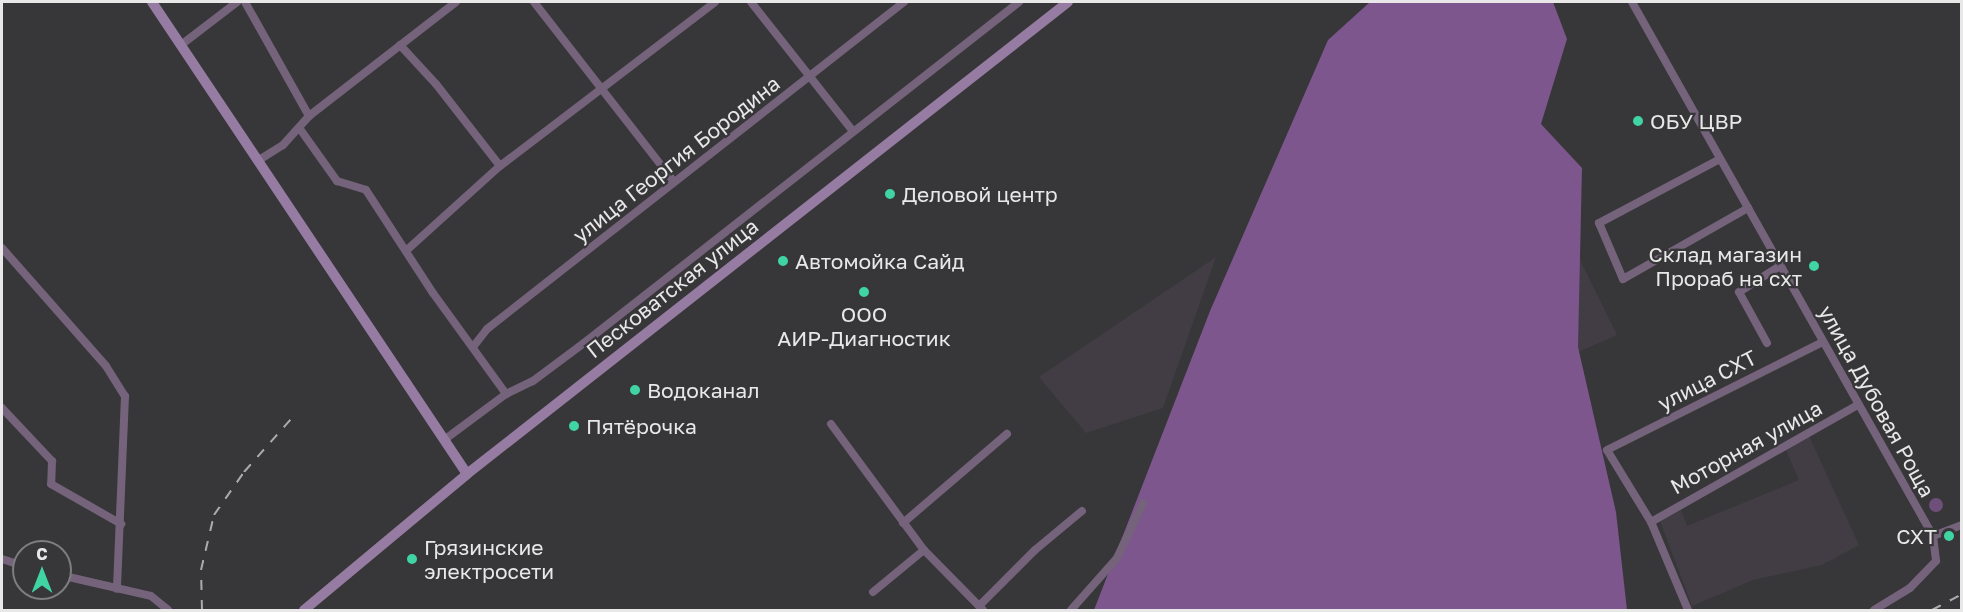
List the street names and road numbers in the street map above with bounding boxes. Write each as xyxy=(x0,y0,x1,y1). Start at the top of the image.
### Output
street label: улица Георгия Бородина xyxy=(568,70,784,248)
street label: Песковатская улица xyxy=(581,213,763,363)
street label: улица Дубовая Роща xyxy=(1814,301,1940,501)
street label: улица СХТ xyxy=(1653,344,1761,416)
street label: Моторная улица xyxy=(1666,395,1826,499)

